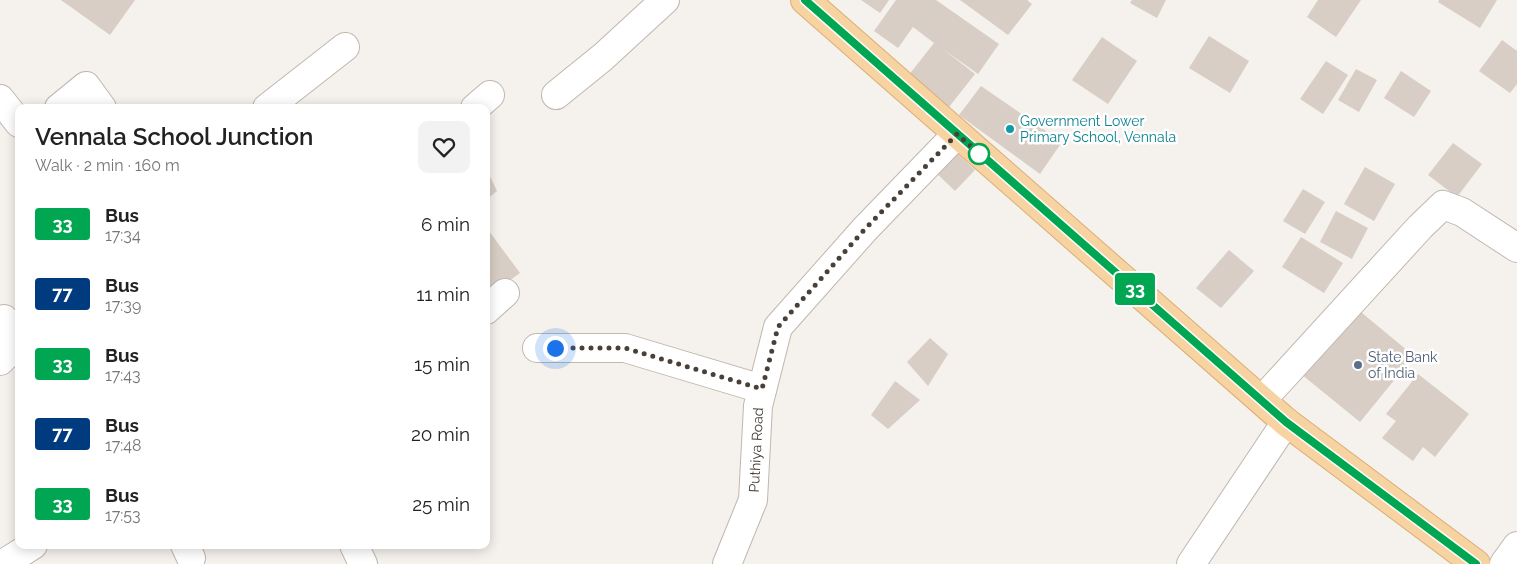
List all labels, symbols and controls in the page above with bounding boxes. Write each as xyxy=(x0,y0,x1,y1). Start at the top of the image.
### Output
place label: Government Lower Primary School, Vennala xyxy=(1020,113,1176,145)
button: heart xyxy=(418,121,470,173)
text: Vennala School Junction xyxy=(35,122,313,151)
marker: Government Lower Primary School, Vennala xyxy=(1004,123,1016,135)
unlabelled marker xyxy=(968,143,990,165)
text: Walk · 2 min · 160 m xyxy=(35,156,180,175)
text: Bus xyxy=(105,204,139,226)
text: 33 xyxy=(52,213,73,234)
text: 6 min xyxy=(421,213,470,235)
text: 17:34 xyxy=(105,226,141,245)
line badge: 33 xyxy=(1112,273,1158,305)
text: Bus xyxy=(105,274,139,296)
text: 33 xyxy=(1125,278,1145,299)
text: 77 xyxy=(52,283,73,304)
text: 11 min xyxy=(416,283,470,305)
text: 17:39 xyxy=(105,296,141,315)
your location xyxy=(543,336,568,361)
text: Bus xyxy=(105,344,139,366)
place label: State Bank of India xyxy=(1368,349,1438,381)
text: 33 xyxy=(52,353,73,374)
text: 15 min xyxy=(414,353,470,375)
marker: State Bank of India xyxy=(1352,359,1364,371)
text: 17:43 xyxy=(105,366,141,385)
street label: Puthiya Road xyxy=(746,407,766,493)
text: Bus xyxy=(105,414,139,436)
text: 77 xyxy=(52,423,73,444)
text: 20 min xyxy=(411,423,470,445)
text: 17:48 xyxy=(105,436,142,455)
text: Bus xyxy=(105,484,139,506)
text: 33 xyxy=(52,493,73,514)
text: 25 min xyxy=(412,493,470,515)
text: 17:53 xyxy=(105,506,141,525)

